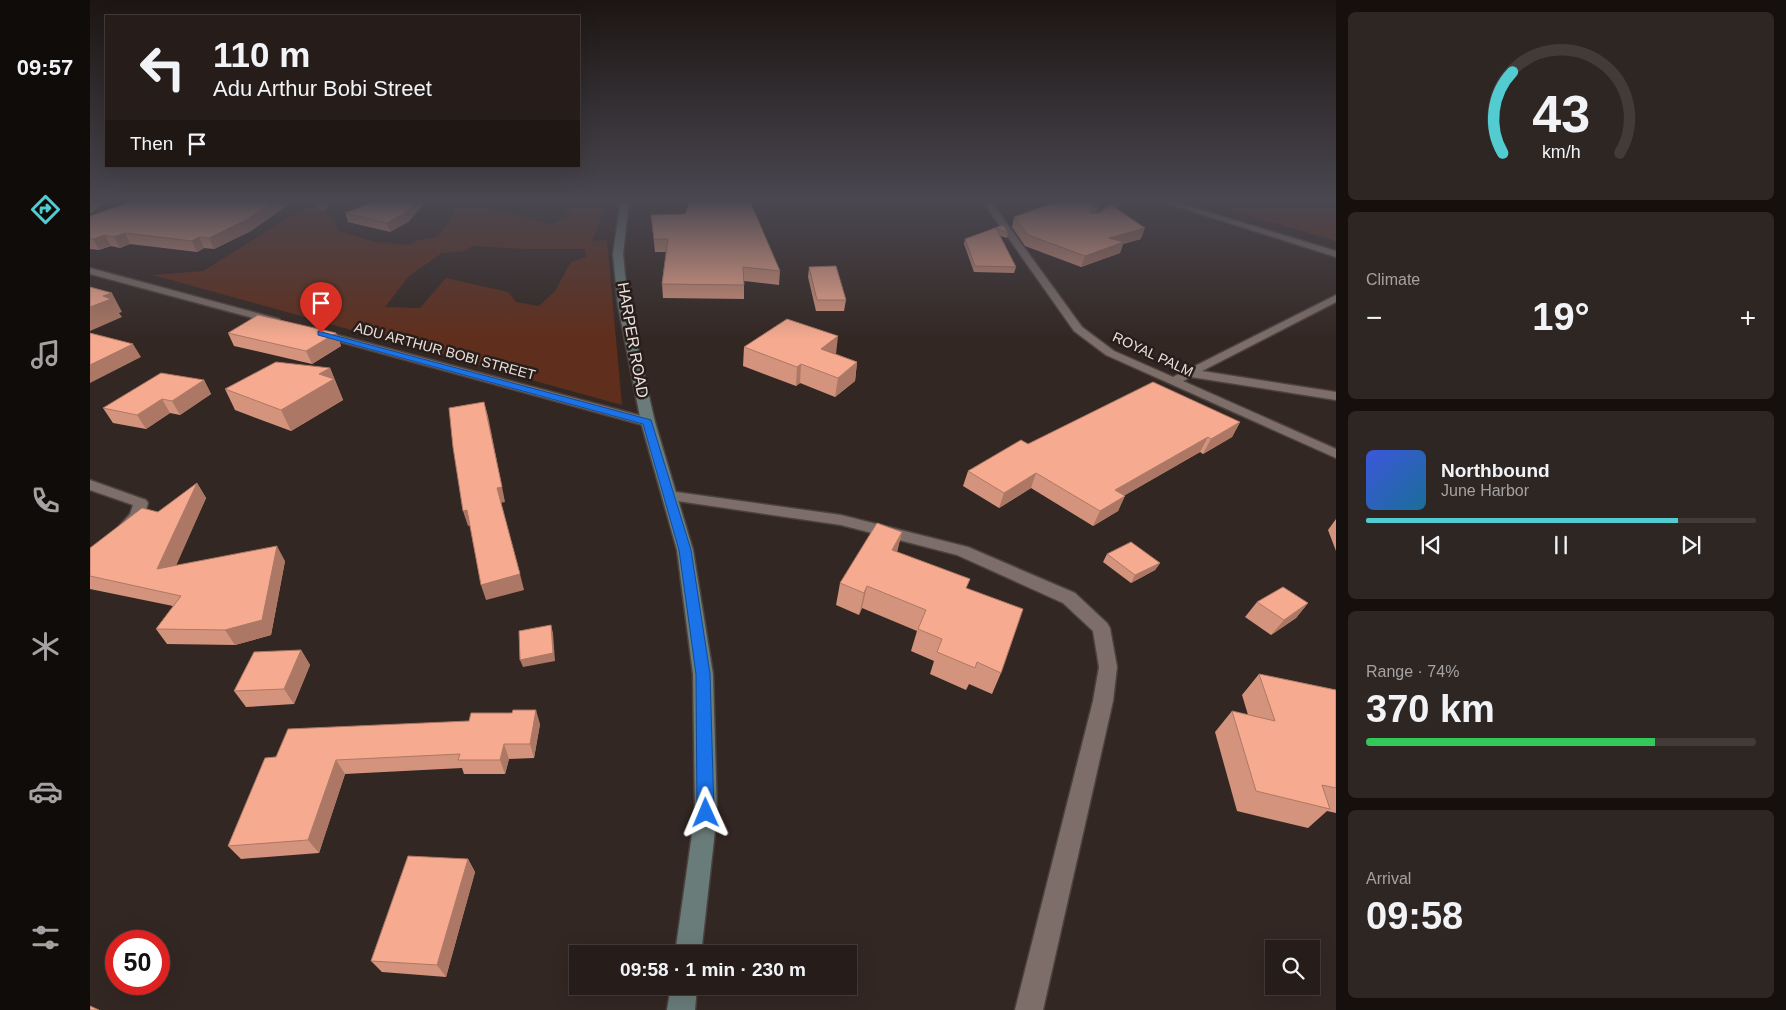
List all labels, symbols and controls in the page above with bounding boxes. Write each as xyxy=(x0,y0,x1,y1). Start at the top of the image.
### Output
icon: left xyxy=(130,35,195,100)
text: 110 m xyxy=(213,35,310,74)
text: 09:57 xyxy=(17,55,73,80)
text: Adu Arthur Bobi Street xyxy=(213,76,432,101)
text: 43 xyxy=(1532,85,1590,143)
icon: arrive xyxy=(183,130,211,158)
text: Then xyxy=(130,133,173,154)
text: km/h xyxy=(1542,142,1580,162)
icon: directions xyxy=(28,192,63,227)
text: Climate xyxy=(1366,271,1420,288)
street label: HARPER ROAD xyxy=(614,281,652,399)
pin xyxy=(300,282,342,333)
icon: arrive xyxy=(307,289,335,317)
text: 19° xyxy=(1532,296,1590,338)
text: − xyxy=(1366,302,1382,333)
text: + xyxy=(1740,302,1756,333)
street label: ADU ARTHUR BOBI STREET xyxy=(353,319,538,383)
street label: ROYAL PALM xyxy=(1110,328,1196,380)
icon: music xyxy=(28,337,63,372)
text: Northbound xyxy=(1441,460,1550,481)
text: June Harbor xyxy=(1441,482,1529,499)
icon: phone xyxy=(28,483,63,518)
icon: previous xyxy=(1417,531,1445,559)
icon: pause xyxy=(1547,531,1575,559)
icon: next xyxy=(1677,531,1705,559)
icon: climate xyxy=(28,629,63,664)
text: Range · 74% xyxy=(1366,663,1459,680)
text: 370 km xyxy=(1366,688,1495,730)
icon: car xyxy=(28,774,63,809)
position arrow xyxy=(679,786,731,838)
text: Arrival xyxy=(1366,870,1411,887)
text: 09:58 xyxy=(1366,895,1463,937)
icon: filters xyxy=(28,920,63,955)
speed limit sign: 50 xyxy=(105,930,170,995)
map controls xyxy=(1265,940,1320,995)
button: search xyxy=(1265,940,1320,995)
text: 09:58 · 1 min · 230 m xyxy=(620,959,806,980)

